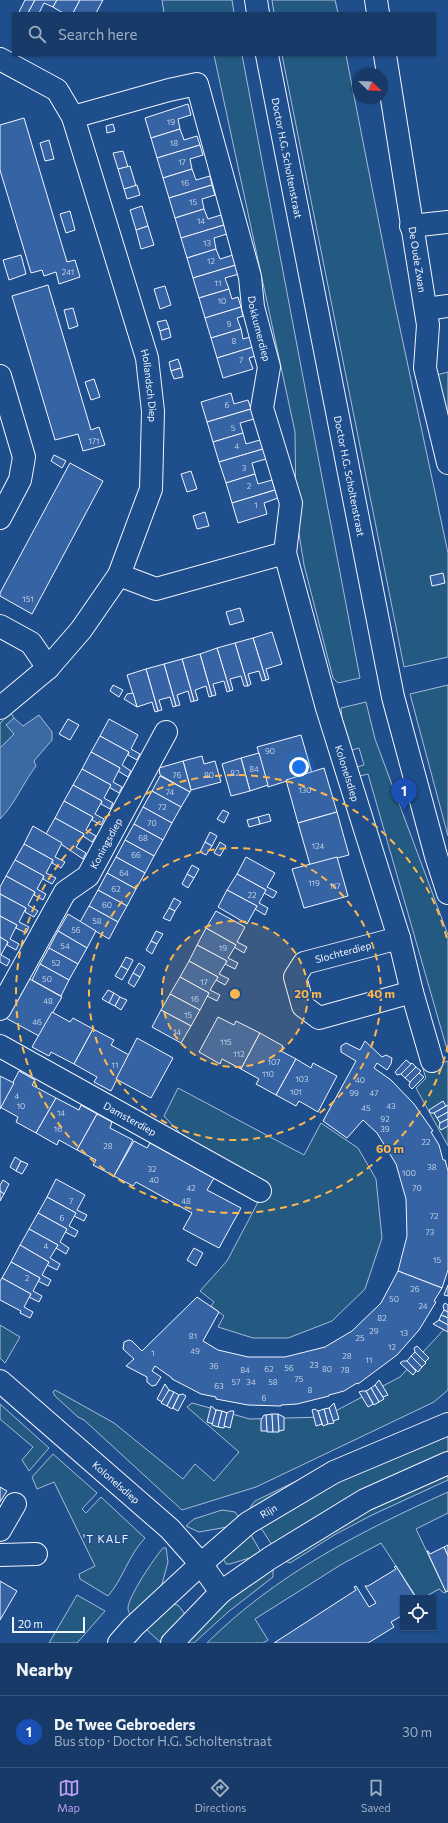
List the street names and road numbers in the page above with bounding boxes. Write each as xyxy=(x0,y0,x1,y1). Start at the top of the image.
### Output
street label: Doctor H.G. Scholtenstraat xyxy=(270,97,305,219)
street label: De Oude Zwan xyxy=(406,226,429,293)
street label: Dokkumerdiep xyxy=(246,295,273,363)
street label: Hollandsch Diep xyxy=(139,347,159,422)
street label: Doctor H.G. Scholtenstraat xyxy=(332,415,367,537)
street label: Kolonelsdiep xyxy=(333,744,362,803)
street label: Koningsdiep xyxy=(87,816,124,871)
street label: Slochterdiep xyxy=(314,939,373,965)
street label: Damsterdiep xyxy=(102,1099,159,1138)
street label: Kolonelsdiep xyxy=(90,1458,142,1506)
street label: Rijn xyxy=(258,1501,279,1521)

